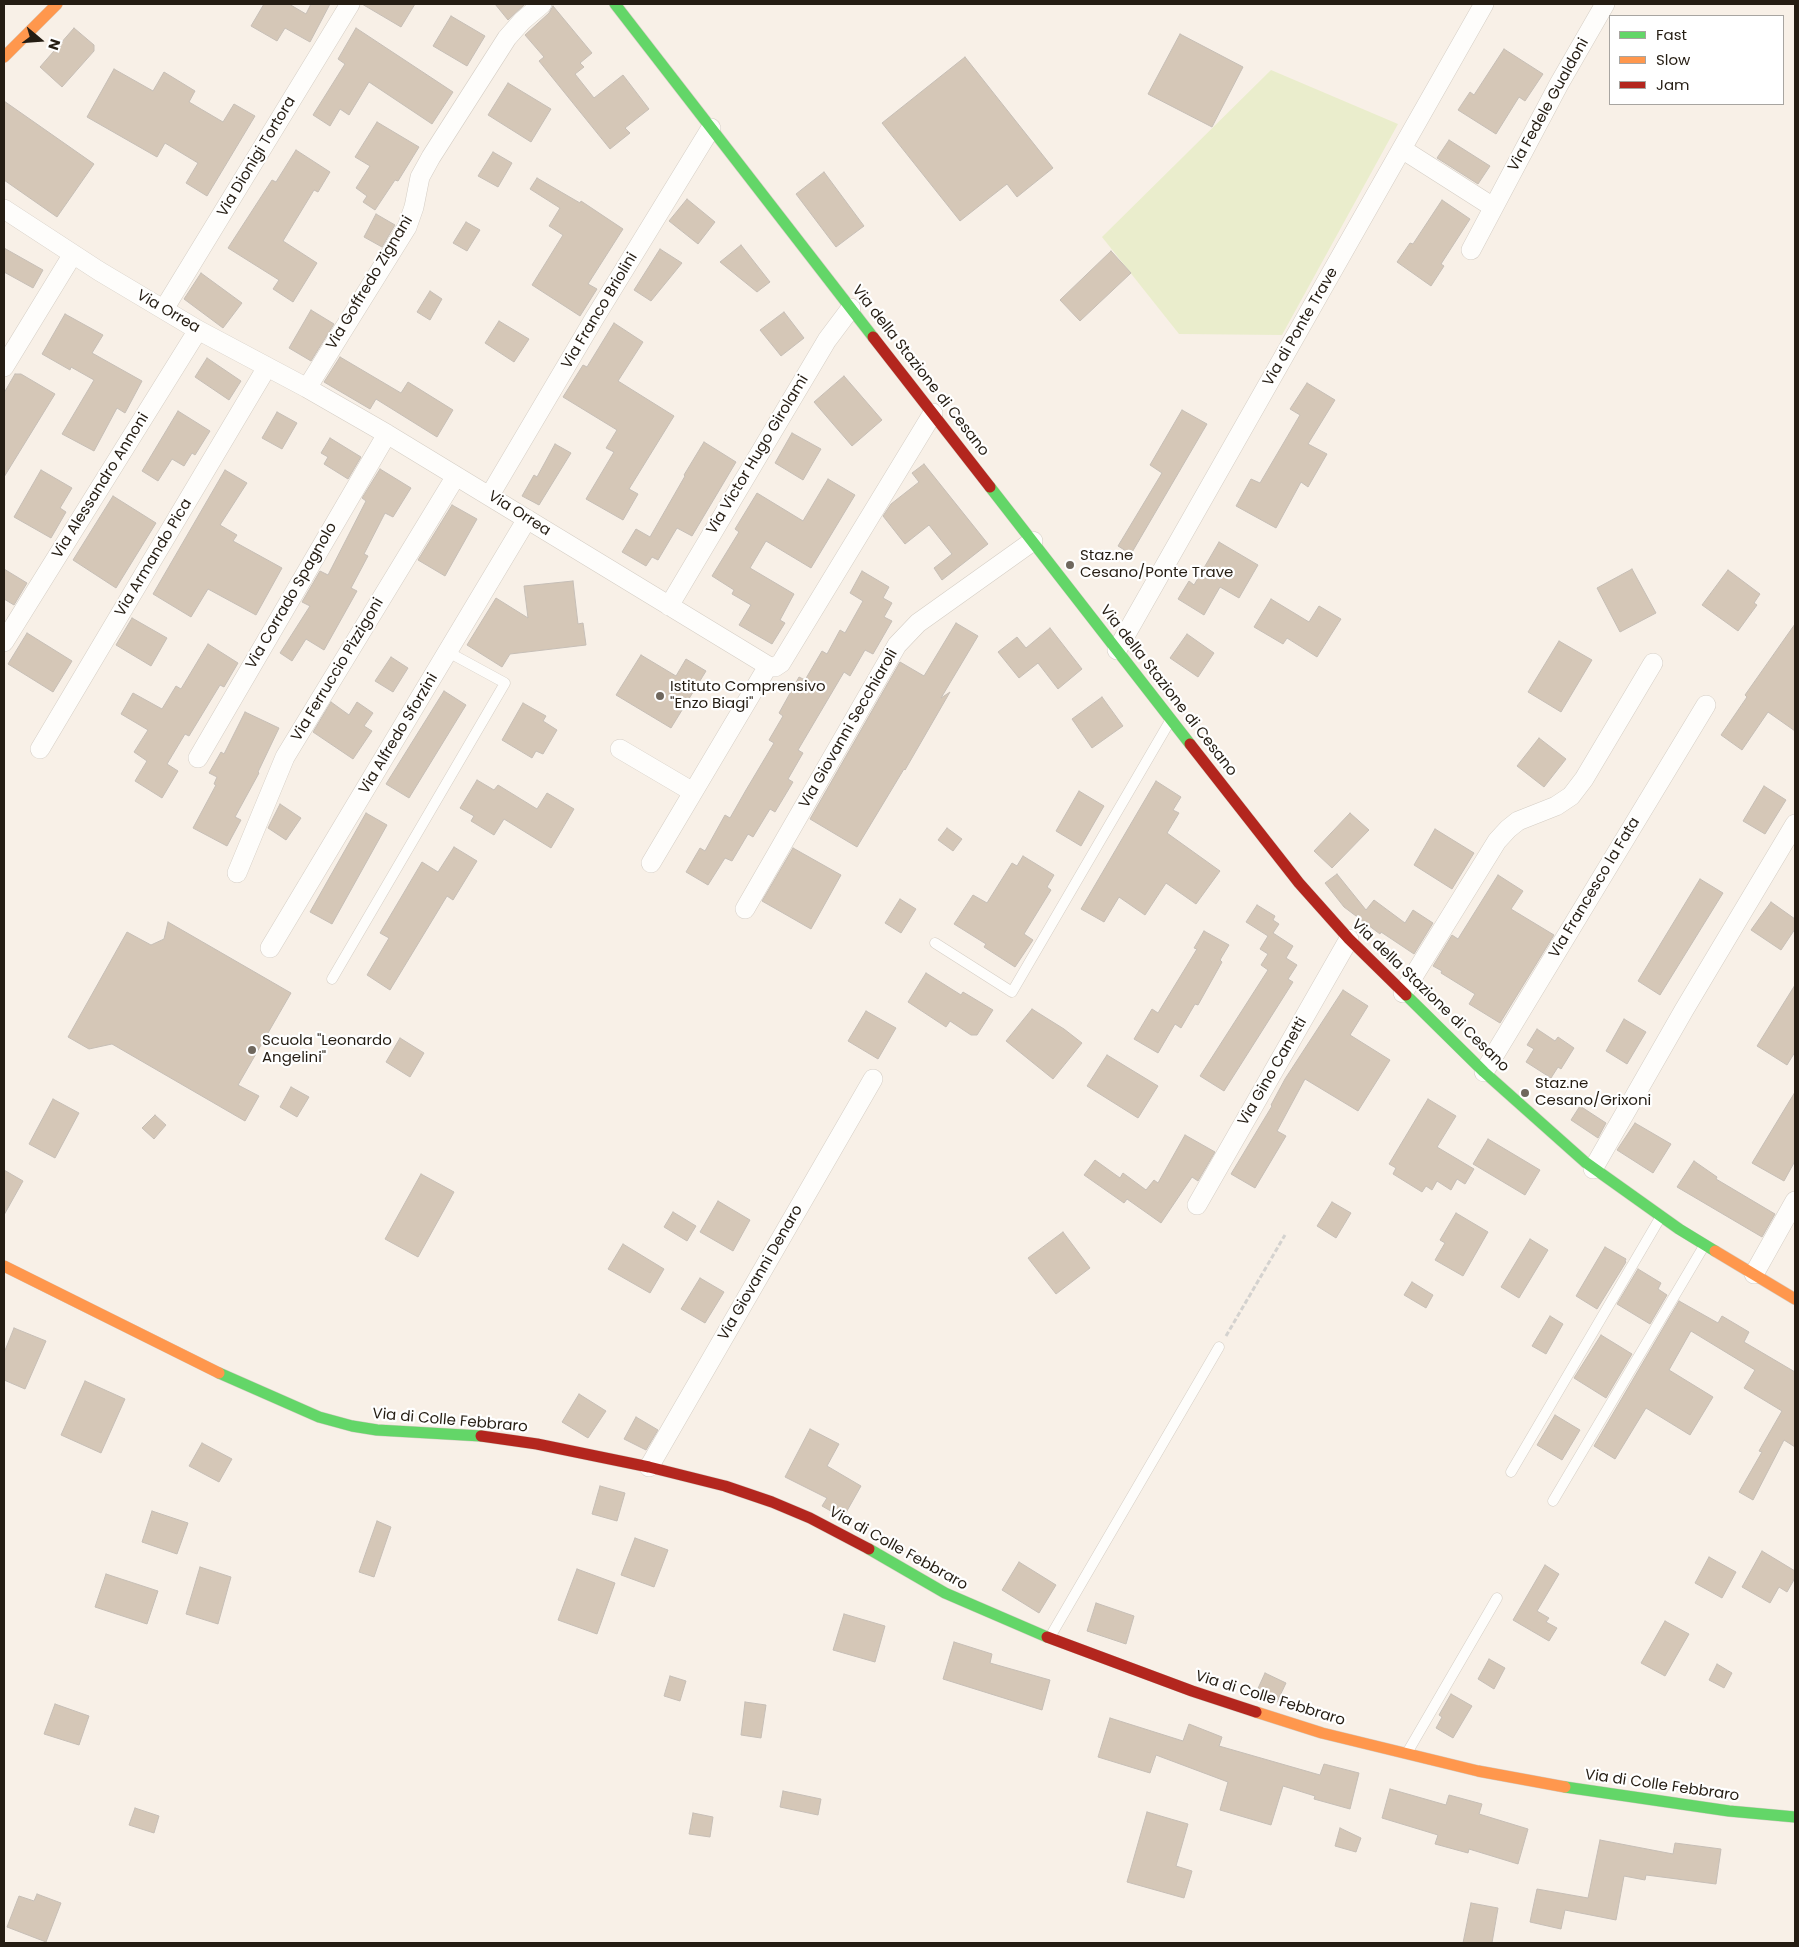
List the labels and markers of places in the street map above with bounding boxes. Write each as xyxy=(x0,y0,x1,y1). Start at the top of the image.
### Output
place label: Staz.ne Cesano/Ponte Trave xyxy=(1080,547,1233,582)
marker: Staz.ne Cesano/Ponte Trave xyxy=(1064,559,1076,571)
place label: Istituto Comprensivo "Enzo Biagi" xyxy=(670,678,826,713)
marker: Istituto Comprensivo "Enzo Biagi" xyxy=(654,690,666,702)
place label: Scuola "Leonardo Angelini" xyxy=(262,1032,392,1067)
marker: Scuola "Leonardo Angelini" xyxy=(246,1044,258,1056)
place label: Staz.ne Cesano/Grixoni xyxy=(1535,1075,1651,1110)
marker: Staz.ne Cesano/Grixoni xyxy=(1519,1087,1531,1099)

